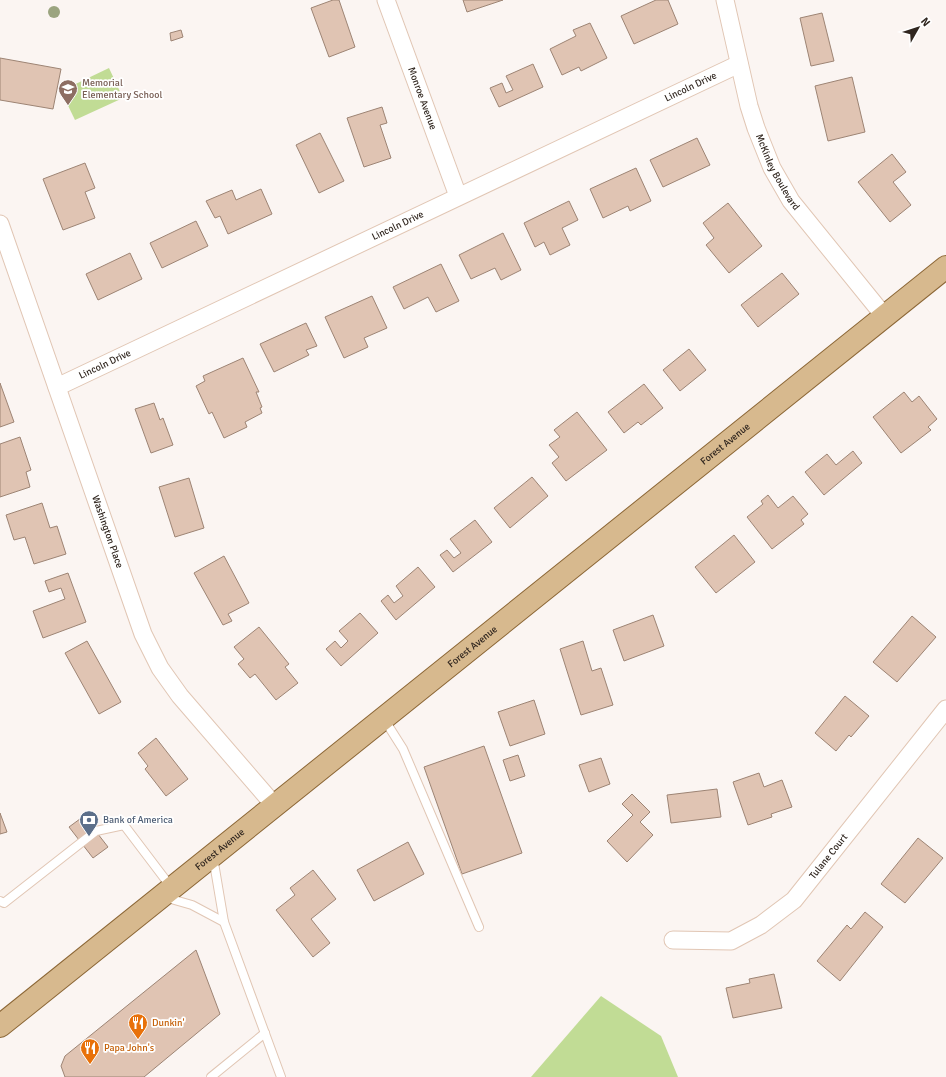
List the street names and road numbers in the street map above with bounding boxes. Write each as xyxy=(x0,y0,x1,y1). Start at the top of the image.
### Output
street label: Monroe Avenue xyxy=(405,66,439,132)
street label: Lincoln Drive xyxy=(663,70,718,104)
street label: McKinley Boulevard xyxy=(753,132,802,213)
street label: Lincoln Drive xyxy=(370,208,426,243)
street label: Lincoln Drive xyxy=(77,347,133,382)
street label: Forest Avenue xyxy=(698,421,753,467)
street label: Washington Place xyxy=(89,494,126,570)
street label: Forest Avenue xyxy=(445,623,500,670)
street label: Forest Avenue xyxy=(193,826,247,873)
street label: Tulane Court xyxy=(807,831,851,882)

